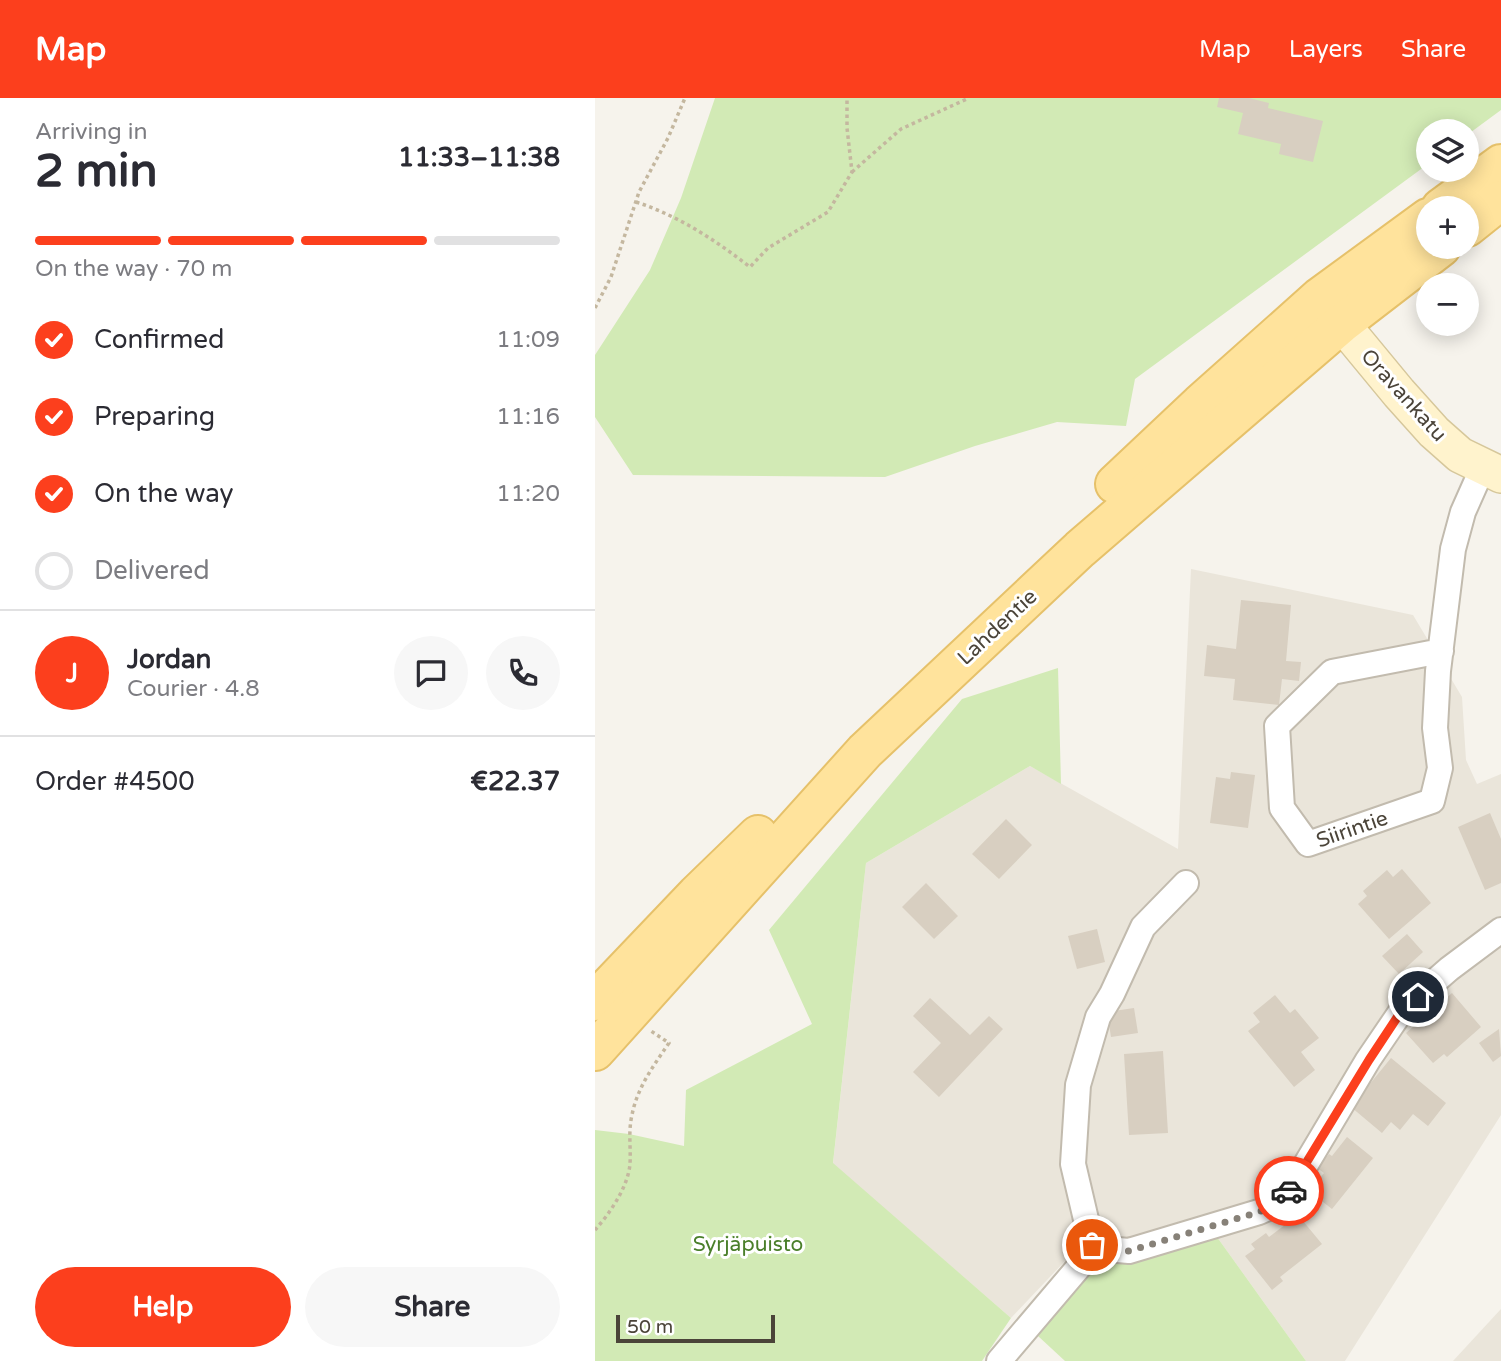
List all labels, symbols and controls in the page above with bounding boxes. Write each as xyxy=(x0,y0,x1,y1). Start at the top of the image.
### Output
text: Map xyxy=(35,30,106,69)
text: Map xyxy=(1199,35,1251,64)
text: Layers xyxy=(1289,35,1363,64)
text: Share xyxy=(1401,35,1466,64)
text: Arriving in xyxy=(35,118,148,146)
map controls xyxy=(1416,119,1479,336)
button: layers xyxy=(1416,119,1479,182)
text: 11:33–11:38 xyxy=(398,142,560,173)
text: 2 min xyxy=(35,144,158,199)
button: + xyxy=(1416,196,1479,259)
text: On the way · 70 m xyxy=(35,255,232,283)
button: − xyxy=(1416,273,1479,336)
icon: check xyxy=(35,321,73,359)
text: Confirmed xyxy=(94,324,224,355)
text: 11:09 xyxy=(496,326,560,354)
street label: Oravankatu xyxy=(1356,344,1452,447)
icon: check xyxy=(35,398,73,436)
text: Preparing xyxy=(94,401,215,432)
text: 11:16 xyxy=(496,403,560,431)
icon: check xyxy=(35,475,73,513)
text: On the way xyxy=(94,478,234,509)
text: 11:20 xyxy=(496,480,560,508)
text: Delivered xyxy=(94,555,210,586)
street label: Lahdentie xyxy=(952,584,1042,670)
button: chat xyxy=(394,636,468,710)
button: phone xyxy=(486,636,560,710)
text: Jordan xyxy=(127,644,211,675)
text: J xyxy=(66,658,78,689)
text: Courier · 4.8 xyxy=(127,675,260,703)
text: Order #4500 xyxy=(35,766,195,797)
text: €22.37 xyxy=(470,766,560,797)
street label: Siirintie xyxy=(1313,806,1391,853)
pin xyxy=(1388,967,1448,1027)
icon: home xyxy=(1399,978,1437,1016)
courier xyxy=(1254,1156,1324,1226)
icon: car xyxy=(1270,1172,1308,1210)
pin xyxy=(1062,1215,1122,1275)
icon: bag xyxy=(1073,1226,1111,1264)
park label: Syrjäpuisto xyxy=(693,1232,803,1257)
button: Help xyxy=(35,1267,291,1347)
button: Share xyxy=(305,1267,560,1347)
scale bar xyxy=(616,1312,775,1344)
text: 50 m xyxy=(627,1316,673,1338)

